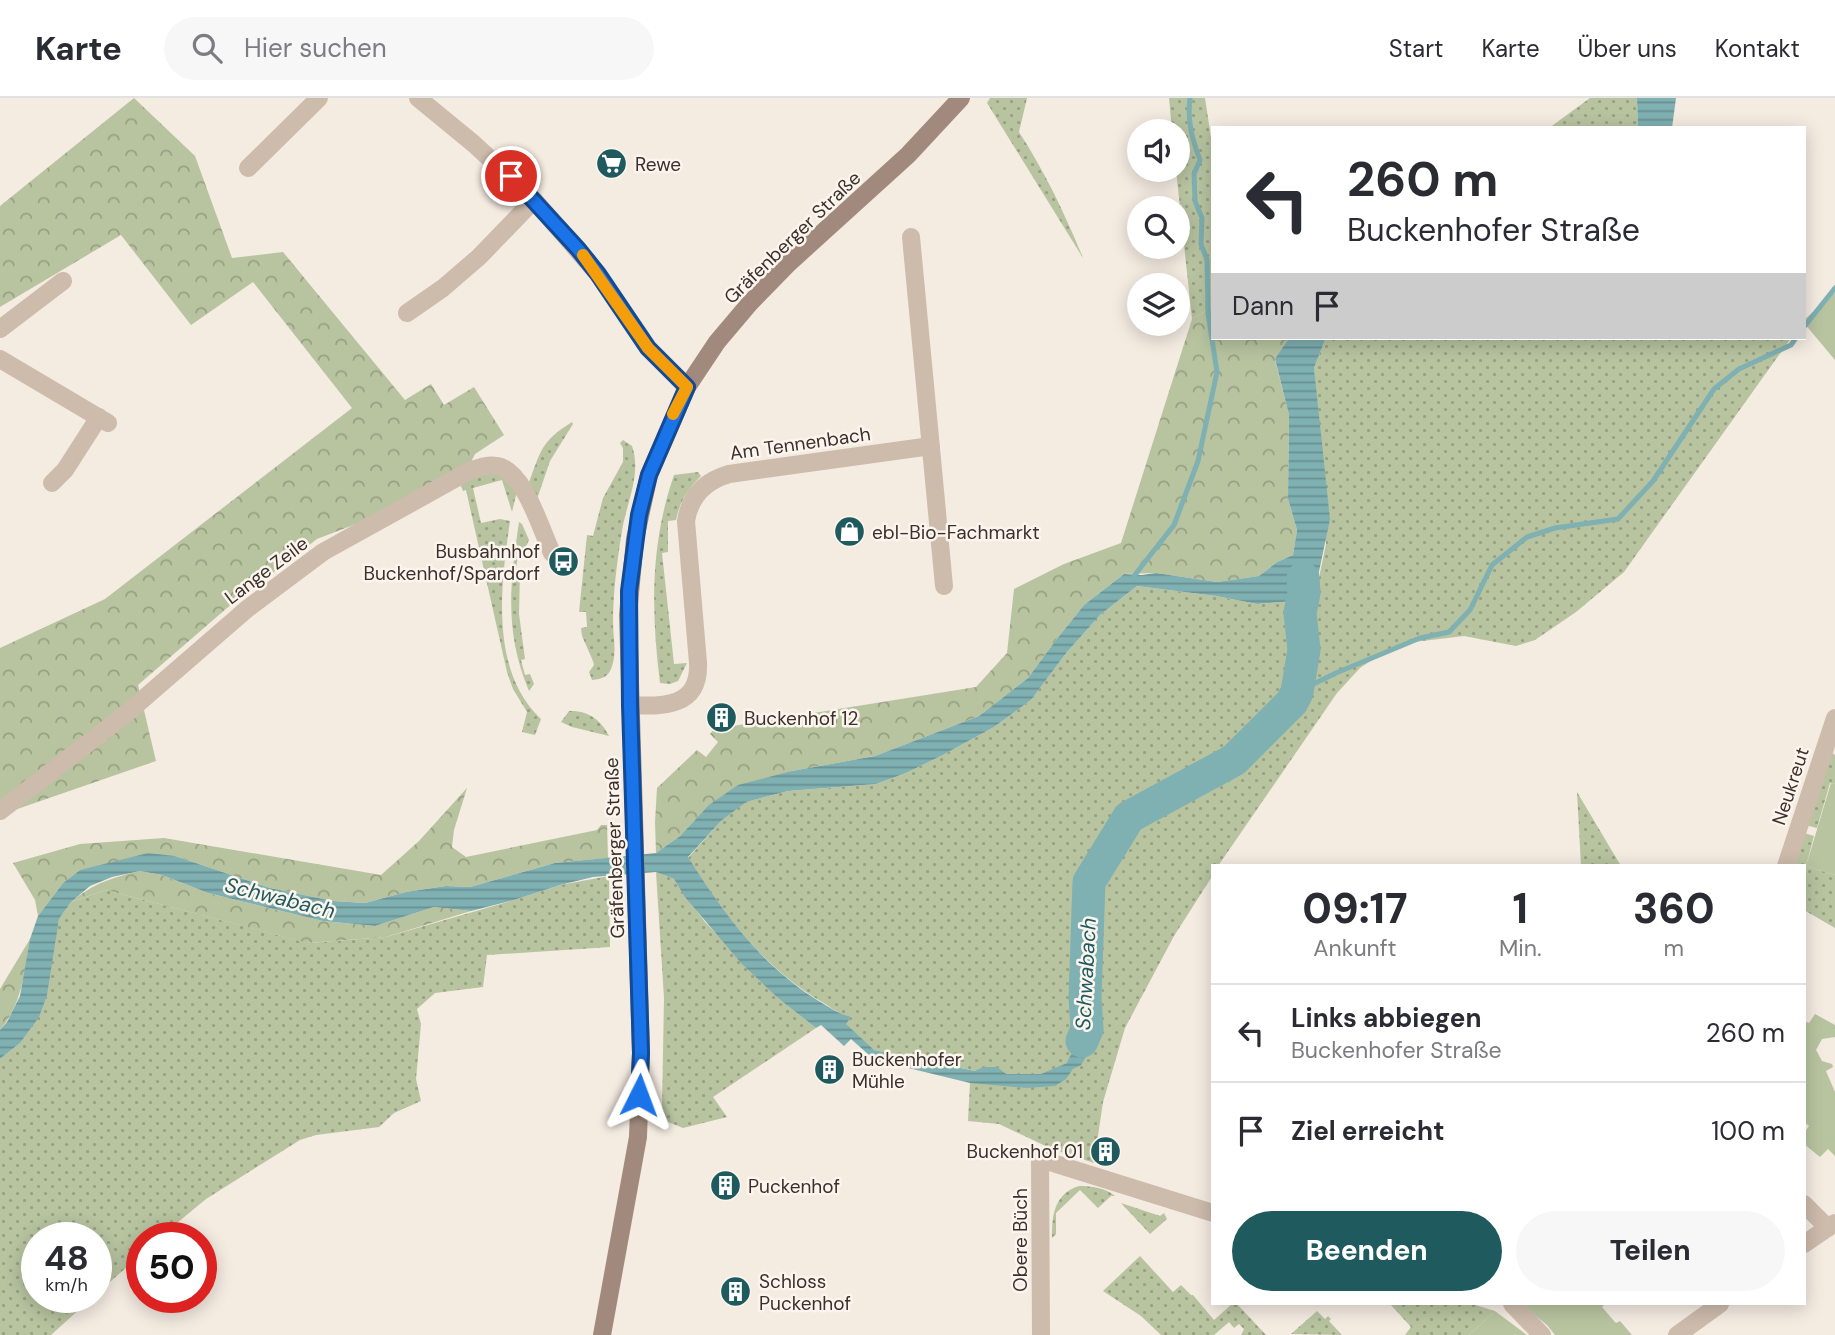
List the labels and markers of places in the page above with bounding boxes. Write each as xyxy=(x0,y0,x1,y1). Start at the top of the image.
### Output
pin xyxy=(481,146,541,206)
supermarket icon: Rewe xyxy=(595,147,629,181)
place label: Rewe xyxy=(635,152,681,177)
shop icon: ebl-Bio-Fachmarkt xyxy=(832,515,866,549)
place label: ebl-Bio-Fachmarkt xyxy=(872,520,1040,545)
place label: Busbahnhof Buckenhof/Spardorf xyxy=(364,539,540,586)
bus stop icon: Busbahnhof Buckenhof/Spardorf xyxy=(546,545,580,579)
building icon: Buckenhof 12 xyxy=(704,701,738,735)
place label: Buckenhof 12 xyxy=(744,706,858,731)
place label: Buckenhofer Mühle xyxy=(852,1047,962,1094)
building icon: Buckenhofer Mühle xyxy=(812,1053,846,1087)
building icon: Buckenhof 01 xyxy=(1089,1134,1123,1168)
place label: Buckenhof 01 xyxy=(967,1139,1083,1164)
building icon: Puckenhof xyxy=(708,1169,742,1203)
place label: Puckenhof xyxy=(748,1174,840,1199)
place label: Schloss Puckenhof xyxy=(759,1269,851,1316)
building icon: Schloss Puckenhof xyxy=(719,1275,753,1309)

